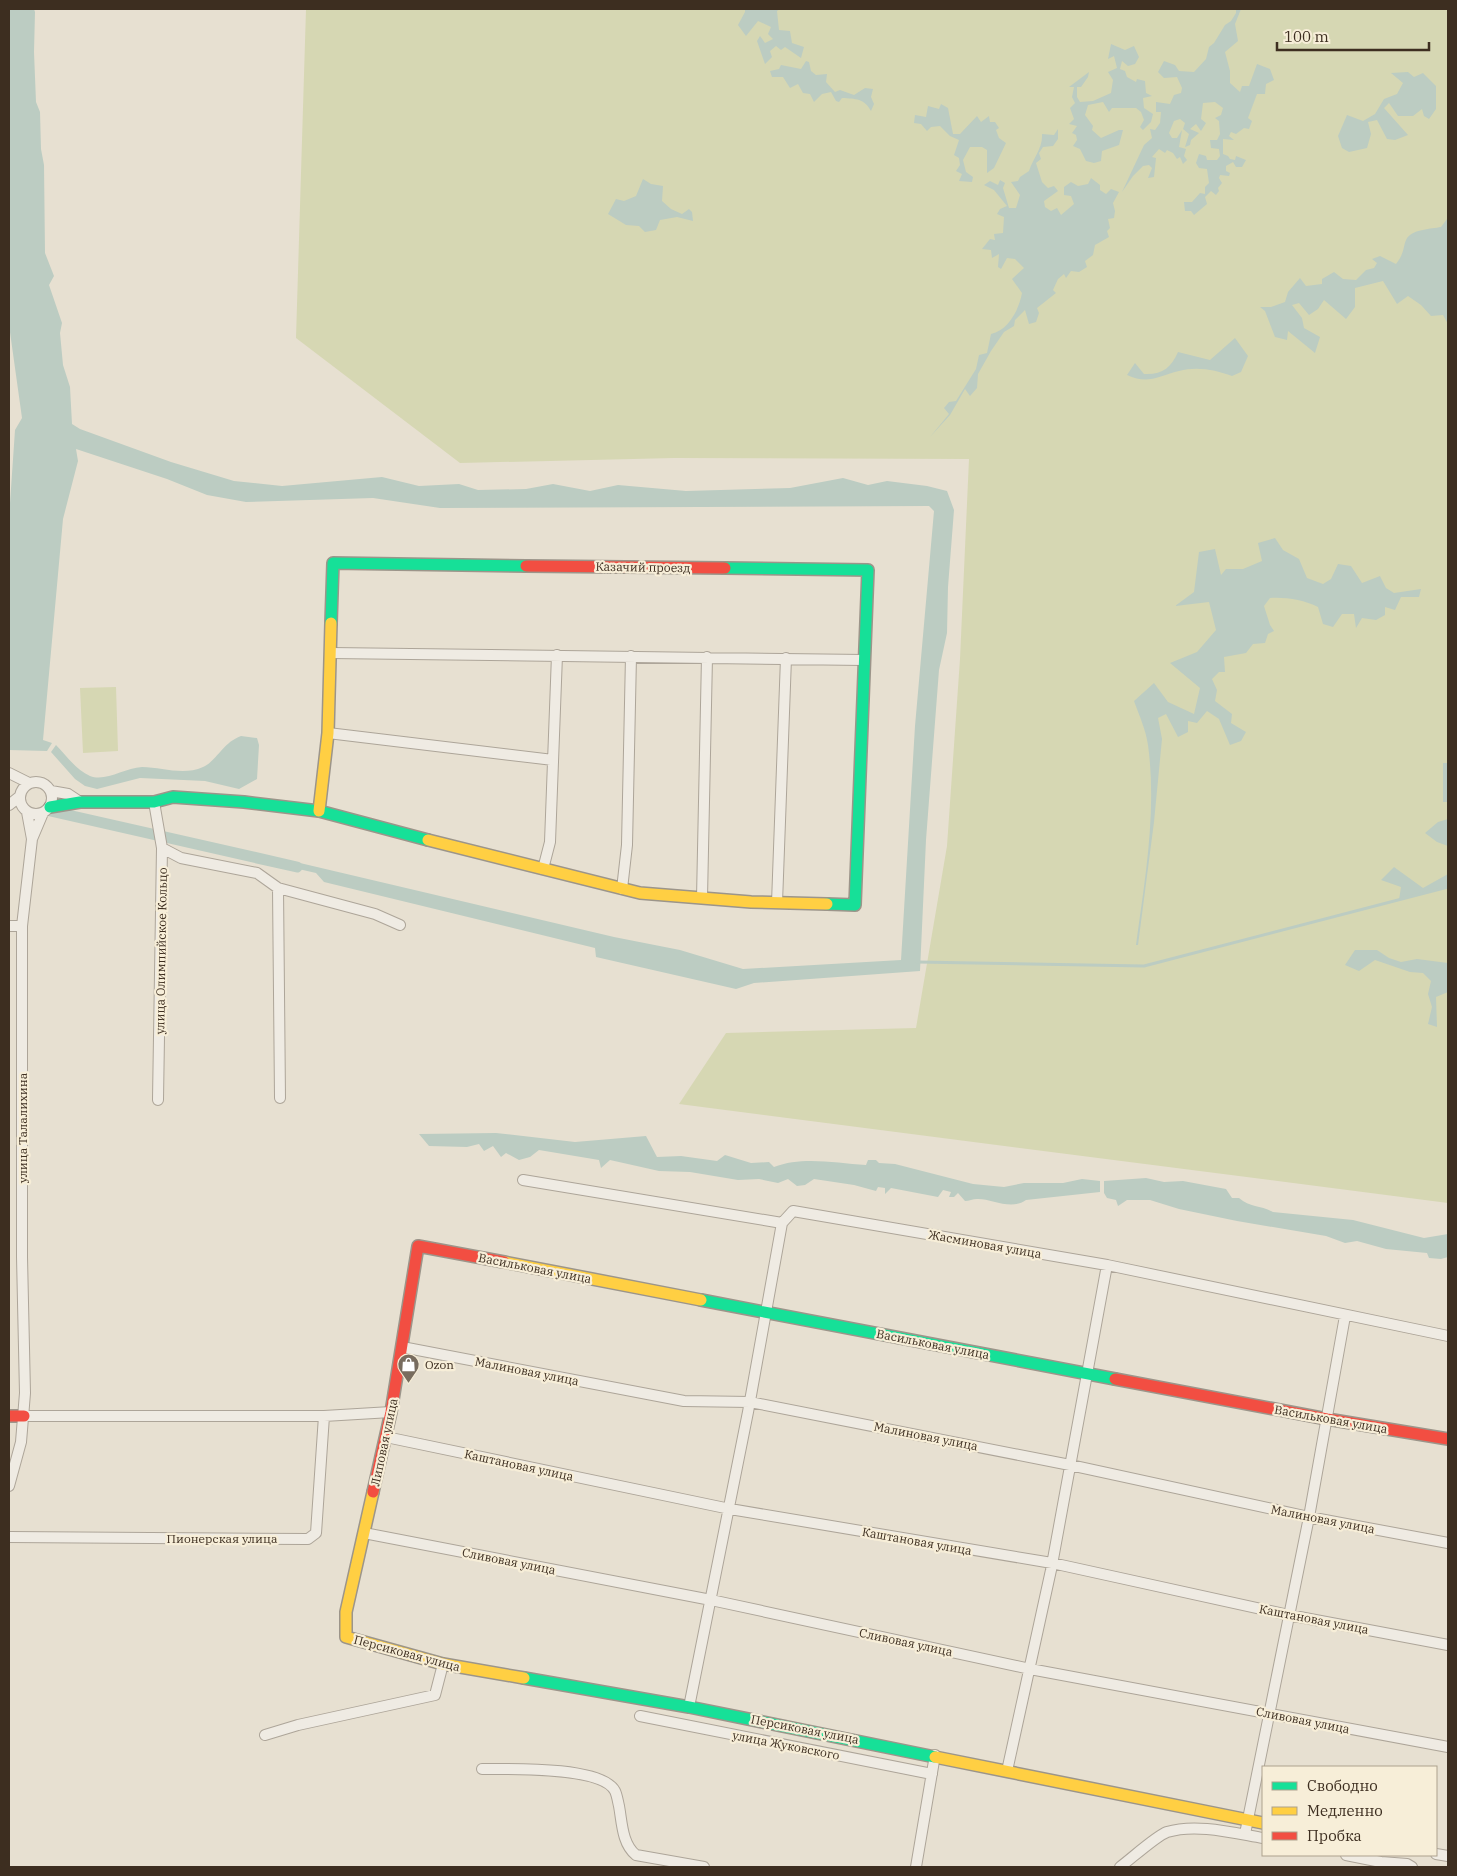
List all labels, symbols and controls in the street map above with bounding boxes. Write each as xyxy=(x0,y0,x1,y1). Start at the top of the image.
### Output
scale bar xyxy=(1277,20,1430,52)
text: 100 m xyxy=(1284,27,1329,46)
street label: Казачий проезд xyxy=(595,559,691,575)
street label: улица Олимпийское Кольцо xyxy=(152,867,170,1035)
street label: улица Талалихина xyxy=(15,1072,30,1183)
street label: Жасминовая улица xyxy=(927,1227,1043,1261)
street label: Васильковая улица xyxy=(477,1250,593,1286)
street label: Васильковая улица xyxy=(875,1326,991,1362)
shop icon: Ozon xyxy=(397,1352,421,1383)
street label: Малиновая улица xyxy=(474,1354,581,1389)
place label: Ozon xyxy=(425,1357,454,1372)
street label: Липовая улица xyxy=(367,1396,401,1487)
street label: Васильковая улица xyxy=(1273,1402,1389,1436)
street label: Малиновая улица xyxy=(873,1419,980,1454)
street label: Каштановая улица xyxy=(463,1446,575,1484)
street label: Малиновая улица xyxy=(1270,1502,1377,1537)
street label: Каштановая улица xyxy=(861,1524,973,1558)
street label: Пионерская улица xyxy=(167,1531,278,1546)
street label: Сливовая улица xyxy=(461,1545,558,1578)
street label: Каштановая улица xyxy=(1258,1601,1370,1637)
street label: Сливовая улица xyxy=(858,1625,954,1659)
street label: Персиковая улица xyxy=(352,1632,462,1675)
street label: Сливовая улица xyxy=(1255,1704,1352,1737)
street label: Персиковая улица xyxy=(750,1711,861,1747)
street label: улица Жуковского xyxy=(731,1727,841,1763)
legend xyxy=(1262,1766,1437,1856)
text: Свободно xyxy=(1307,1776,1378,1795)
text: Медленно xyxy=(1307,1801,1383,1820)
text: Пробка xyxy=(1307,1826,1362,1845)

